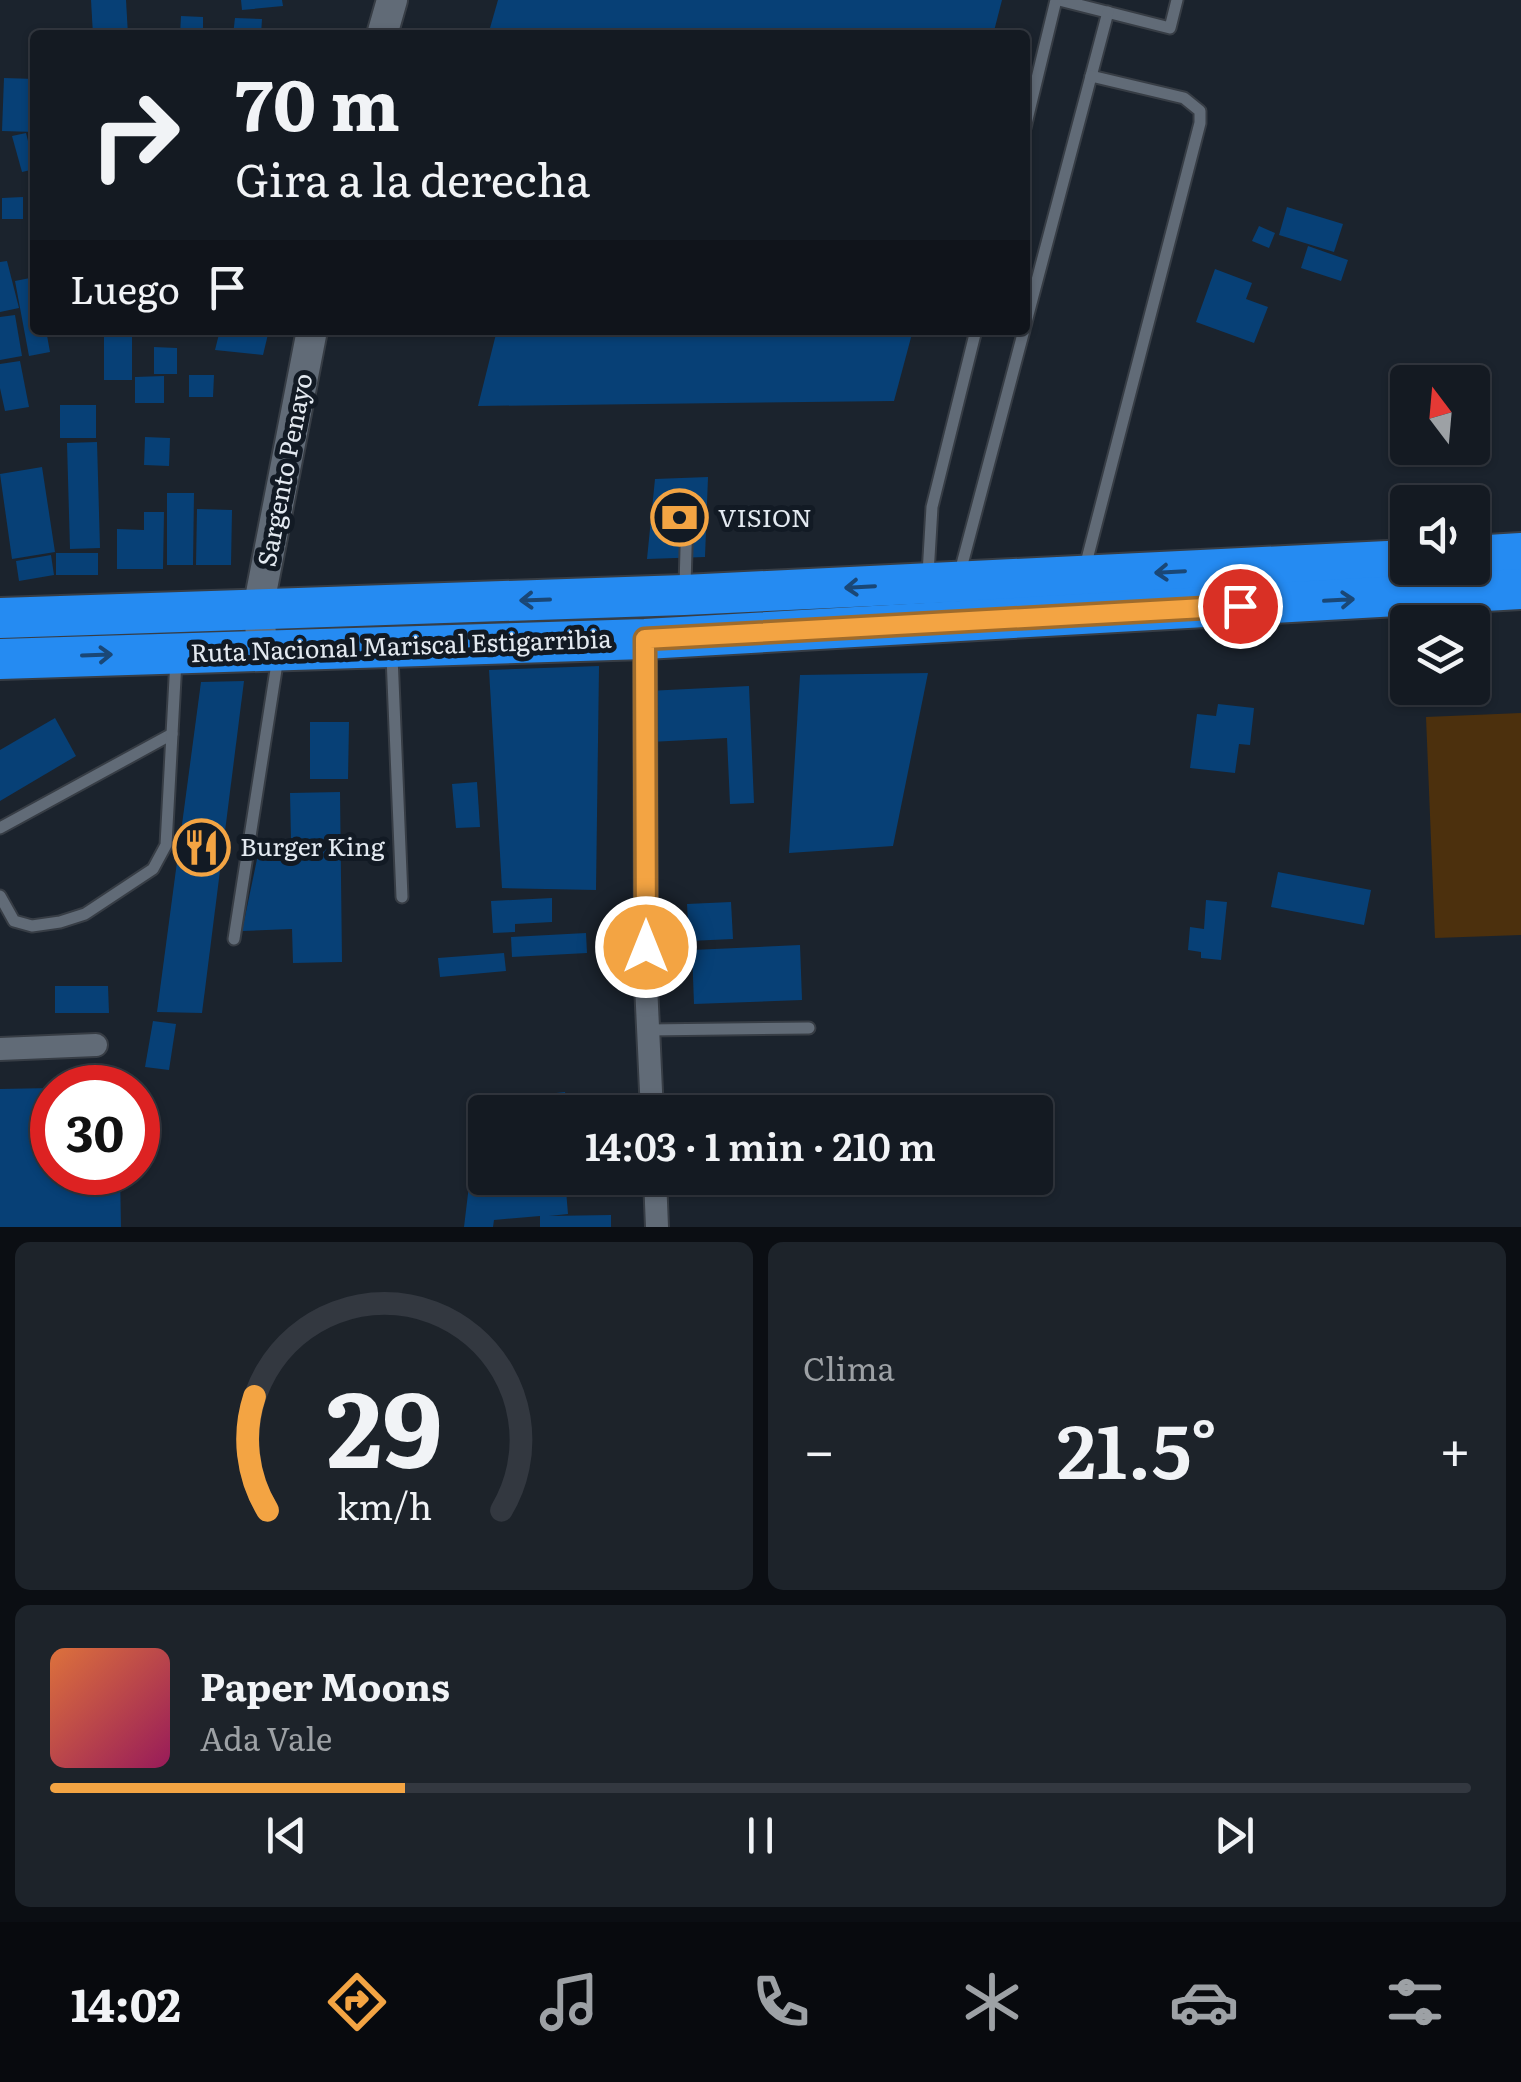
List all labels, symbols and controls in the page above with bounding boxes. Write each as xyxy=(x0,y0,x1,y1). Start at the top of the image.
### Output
text: 70 m xyxy=(235,49,400,153)
icon: right xyxy=(70,70,200,200)
text: Gira a la derecha xyxy=(235,144,590,211)
text: Luego xyxy=(70,259,180,316)
icon: arrive xyxy=(200,260,255,315)
north arrow xyxy=(1390,365,1490,465)
map controls xyxy=(1390,365,1490,705)
street label: Sargento Penayo xyxy=(247,370,320,570)
button: sound xyxy=(1390,485,1490,585)
bank icon: VISION xyxy=(649,488,709,548)
place label: VISION xyxy=(718,498,812,535)
one-way arrow xyxy=(1155,562,1187,581)
pin xyxy=(1198,564,1283,649)
one-way arrow xyxy=(845,577,877,596)
icon: arrive xyxy=(1213,579,1268,634)
one-way arrow xyxy=(1323,590,1355,609)
one-way arrow xyxy=(520,591,552,610)
button: layers xyxy=(1390,605,1490,705)
street label: Ruta Nacional Mariscal Estigarribia xyxy=(190,619,613,670)
one-way arrow xyxy=(81,646,113,665)
restaurant icon: Burger King xyxy=(171,817,231,877)
place label: Burger King xyxy=(240,827,385,864)
position arrow xyxy=(594,895,698,999)
speed limit sign: 30 xyxy=(30,1065,160,1195)
text: 14:03 · 1 min · 210 m xyxy=(585,1116,936,1173)
text: Clima xyxy=(803,1343,895,1391)
text: 29 xyxy=(326,1346,442,1500)
text: 21.5° xyxy=(1057,1391,1217,1502)
text: − xyxy=(803,1406,835,1488)
text: + xyxy=(1439,1406,1471,1488)
text: km/h xyxy=(336,1478,432,1531)
text: Paper Moons xyxy=(200,1656,450,1713)
text: Ada Vale xyxy=(200,1713,332,1761)
icon: previous xyxy=(259,1808,314,1863)
icon: pause xyxy=(733,1808,788,1863)
icon: next xyxy=(1207,1808,1262,1863)
icon: directions xyxy=(322,1967,392,2037)
icon: music xyxy=(534,1967,604,2037)
icon: phone xyxy=(746,1967,816,2037)
icon: climate xyxy=(957,1967,1027,2037)
icon: car xyxy=(1169,1967,1239,2037)
icon: filters xyxy=(1380,1967,1450,2037)
text: 14:02 xyxy=(71,1969,181,2036)

